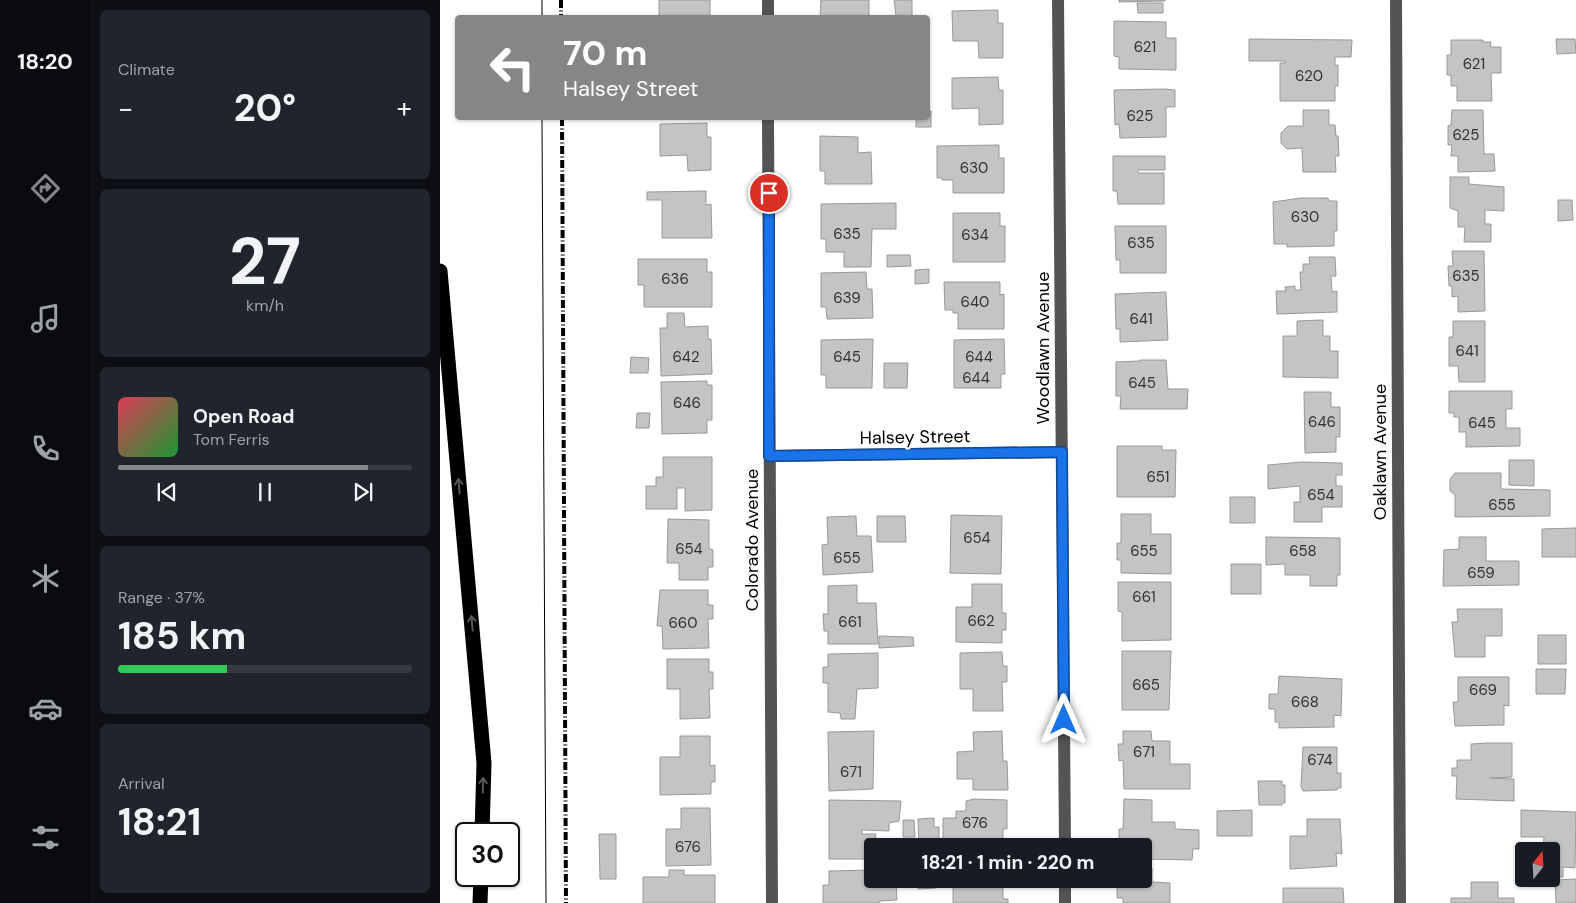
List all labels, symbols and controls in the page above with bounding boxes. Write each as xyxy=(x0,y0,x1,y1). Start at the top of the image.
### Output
text: 70 m xyxy=(563,30,647,76)
icon: left xyxy=(480,35,545,100)
house number: 621 xyxy=(1134,37,1156,57)
text: 18:20 xyxy=(17,47,73,76)
house number: 621 xyxy=(1463,54,1485,74)
text: Climate xyxy=(118,59,175,80)
house number: 620 xyxy=(1295,66,1323,86)
text: Halsey Street xyxy=(563,74,698,103)
text: 20° xyxy=(234,83,296,133)
text: − xyxy=(118,90,133,127)
text: + xyxy=(397,90,412,127)
house number: 625 xyxy=(1127,106,1153,126)
house number: 625 xyxy=(1453,125,1479,145)
house number: 630 xyxy=(960,158,988,178)
icon: directions xyxy=(28,171,63,206)
pin xyxy=(748,172,790,214)
icon: arrive xyxy=(755,179,783,207)
house number: 630 xyxy=(1291,207,1319,227)
text: 27 xyxy=(229,220,301,304)
house number: 635 xyxy=(833,224,861,244)
house number: 634 xyxy=(961,225,989,245)
house number: 635 xyxy=(1127,233,1155,253)
house number: 635 xyxy=(1452,266,1480,286)
house number: 636 xyxy=(661,269,689,289)
street label: Woodlawn Avenue xyxy=(1031,272,1055,424)
house number: 639 xyxy=(833,288,861,308)
house number: 640 xyxy=(961,292,989,312)
text: km/h xyxy=(246,295,284,316)
icon: music xyxy=(28,301,63,336)
house number: 641 xyxy=(1129,309,1153,329)
house number: 641 xyxy=(1455,341,1479,361)
house number: 642 xyxy=(672,347,700,367)
house number: 645 xyxy=(833,347,861,367)
house number: 644 xyxy=(965,347,993,367)
house number: 644 xyxy=(962,368,990,388)
house number: 645 xyxy=(1128,373,1156,393)
street label: Oaklawn Avenue xyxy=(1368,384,1392,520)
house number: 646 xyxy=(673,393,701,413)
text: Open Road xyxy=(193,404,295,429)
house number: 646 xyxy=(1308,412,1336,432)
house number: 645 xyxy=(1468,413,1496,433)
street label: Halsey Street xyxy=(859,424,971,450)
text: Tom Ferris xyxy=(193,429,270,450)
icon: phone xyxy=(28,431,63,466)
house number: 651 xyxy=(1147,467,1169,487)
street label: Colorado Avenue xyxy=(740,469,764,611)
icon: previous xyxy=(153,478,181,506)
icon: pause xyxy=(251,478,279,506)
icon: next xyxy=(349,478,377,506)
one-way arrow xyxy=(454,478,464,494)
house number: 654 xyxy=(1307,485,1335,505)
house number: 655 xyxy=(1488,495,1516,515)
house number: 654 xyxy=(963,528,991,548)
house number: 654 xyxy=(675,539,703,559)
house number: 655 xyxy=(1130,541,1158,561)
house number: 658 xyxy=(1289,541,1317,561)
house number: 655 xyxy=(833,548,861,568)
icon: climate xyxy=(28,561,63,596)
house number: 659 xyxy=(1467,563,1495,583)
text: Range · 37% xyxy=(118,587,205,608)
house number: 661 xyxy=(1132,587,1156,607)
text: 185 km xyxy=(118,611,246,661)
house number: 662 xyxy=(967,611,995,631)
house number: 661 xyxy=(838,612,862,632)
house number: 660 xyxy=(668,613,698,633)
one-way arrow xyxy=(468,615,477,631)
house number: 665 xyxy=(1132,675,1160,695)
house number: 669 xyxy=(1469,680,1497,700)
icon: car xyxy=(28,691,63,726)
house number: 668 xyxy=(1291,692,1319,712)
position arrow xyxy=(1037,693,1089,745)
house number: 671 xyxy=(1133,742,1155,762)
house number: 674 xyxy=(1307,750,1333,770)
house number: 671 xyxy=(840,762,862,782)
text: Arrival xyxy=(118,773,165,794)
one-way arrow xyxy=(479,777,488,793)
text: 18:21 xyxy=(118,797,201,847)
house number: 676 xyxy=(962,813,988,833)
icon: filters xyxy=(28,820,63,855)
speed limit sign: 30 xyxy=(455,822,520,887)
house number: 676 xyxy=(675,837,701,857)
north arrow xyxy=(1515,842,1560,888)
map controls xyxy=(1515,842,1560,887)
text: 18:21 · 1 min · 220 m xyxy=(922,850,1094,875)

